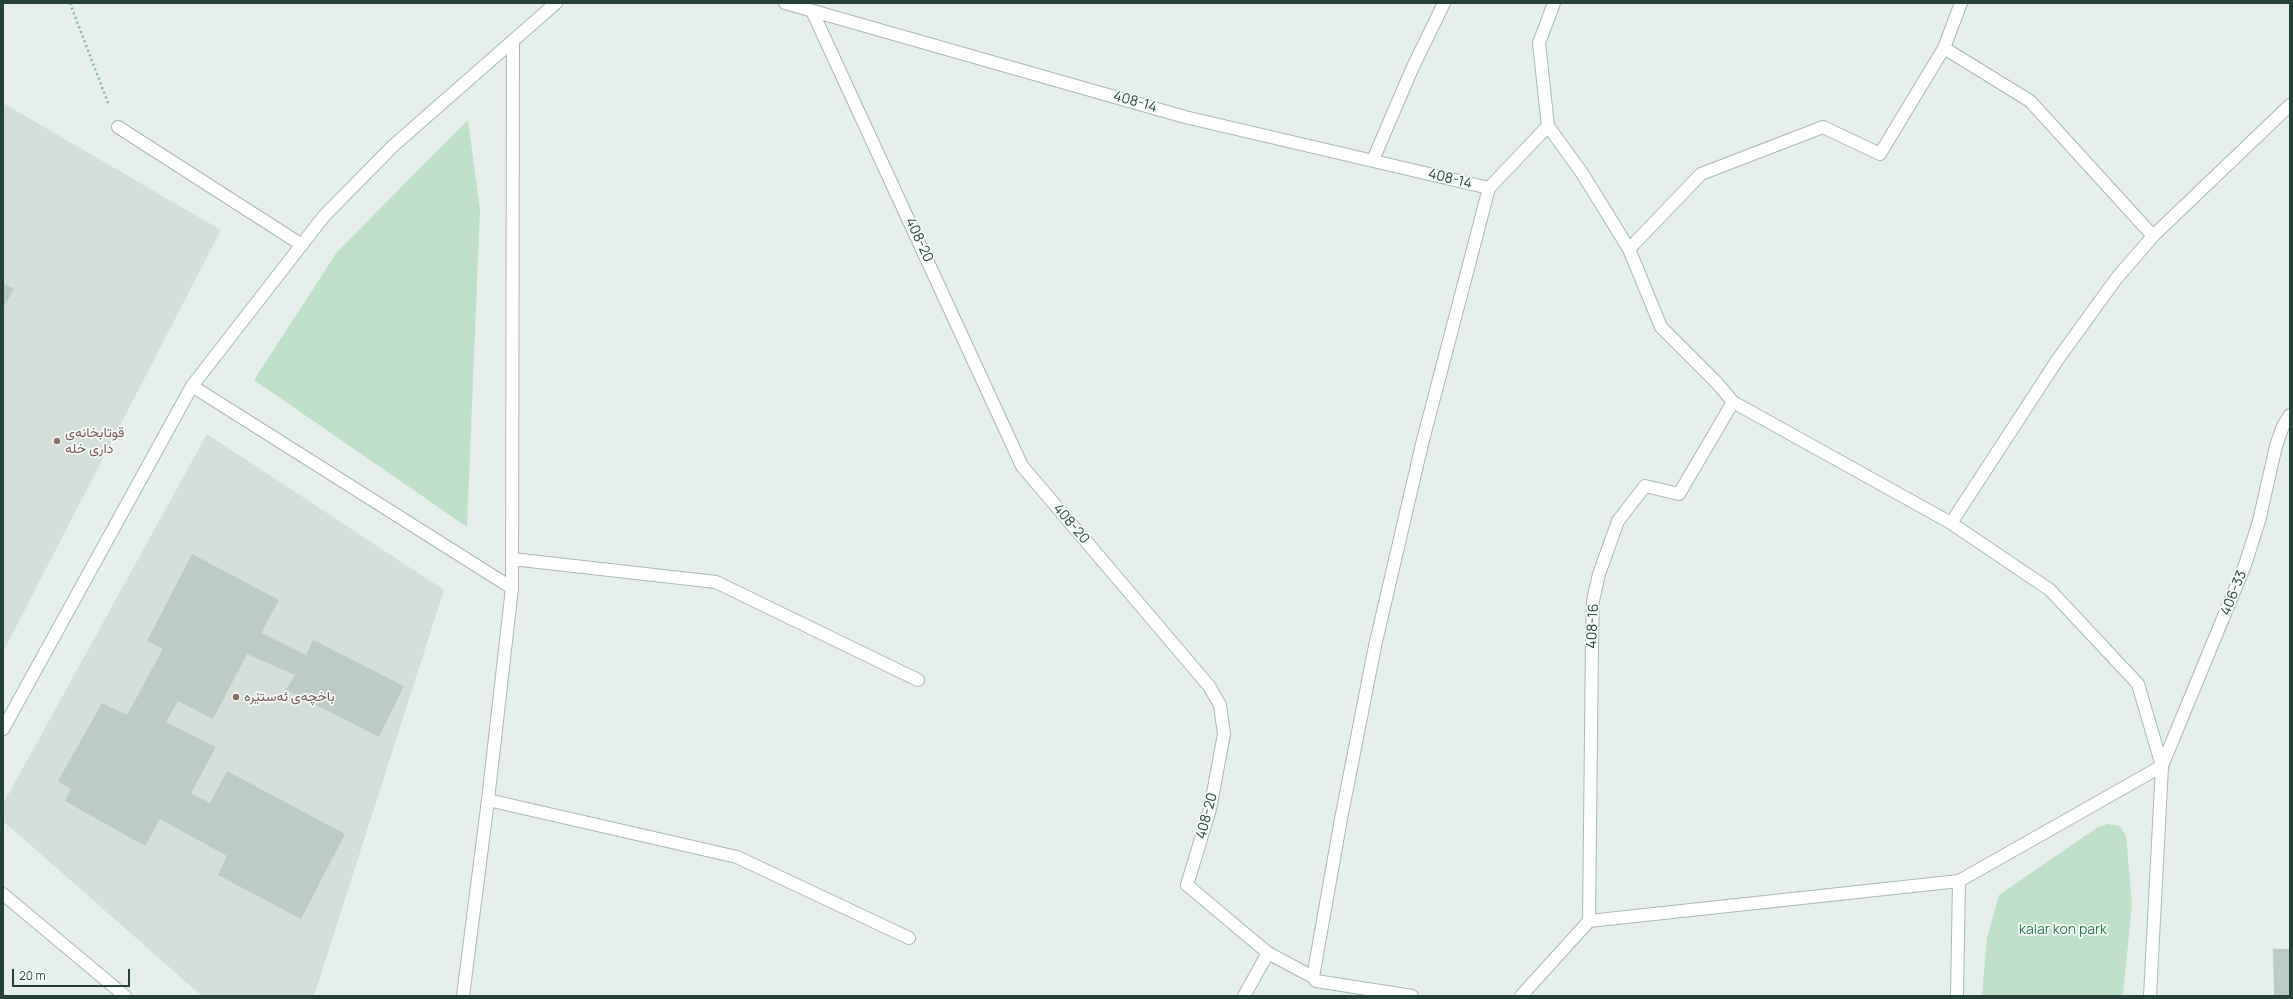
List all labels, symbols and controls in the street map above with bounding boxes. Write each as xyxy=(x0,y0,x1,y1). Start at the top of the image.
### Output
street label: 408-14 xyxy=(1111,88,1159,116)
street label: 408-14 xyxy=(1426,165,1474,193)
street label: 408-20 xyxy=(901,215,937,265)
place label: قوتابخانەی داری خلە xyxy=(65,425,124,458)
marker: قوتابخانەی داری خلە xyxy=(52,436,62,446)
street label: 408-20 xyxy=(1049,500,1093,548)
street label: 406-33 xyxy=(2217,568,2251,618)
street label: 408-16 xyxy=(1583,603,1603,649)
place label: باخچەی ئەستێرە xyxy=(244,689,335,705)
marker: باخچەی ئەستێرە xyxy=(231,692,241,702)
street label: 408-20 xyxy=(1193,791,1221,841)
park label: kalar kon park xyxy=(2019,922,2107,938)
scale bar xyxy=(14,961,132,987)
text: 20 m xyxy=(19,967,46,984)

